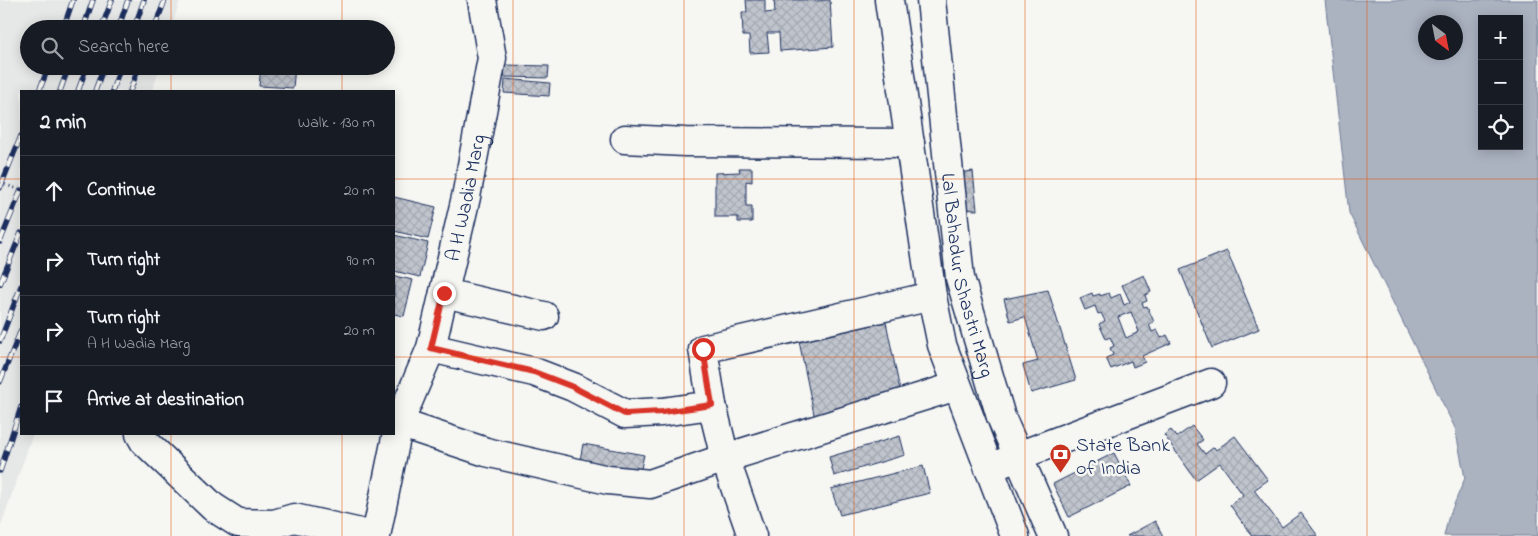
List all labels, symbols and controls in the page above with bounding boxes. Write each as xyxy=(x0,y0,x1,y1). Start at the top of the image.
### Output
north arrow xyxy=(1418,15,1463,60)
map controls xyxy=(1478,15,1523,150)
button: + xyxy=(1478,15,1523,60)
search box xyxy=(20,20,395,75)
icon: search xyxy=(38,34,66,62)
text: Search here xyxy=(78,34,169,61)
button: − xyxy=(1478,60,1523,105)
button: locate xyxy=(1478,105,1523,150)
text: 2 min xyxy=(40,108,86,138)
text: Walk · 130 m xyxy=(298,111,375,135)
street label: A H Wadia Marg xyxy=(440,132,495,265)
street label: Lal Bahadur Shastri Marg xyxy=(932,172,1001,381)
icon: ahead xyxy=(40,177,68,205)
text: Continue xyxy=(87,177,155,204)
text: 20 m xyxy=(344,179,375,203)
icon: right xyxy=(40,247,68,275)
text: Turn right xyxy=(87,247,160,274)
text: 90 m xyxy=(347,249,375,273)
route end xyxy=(433,282,456,305)
text: Turn right xyxy=(87,305,160,332)
icon: right xyxy=(40,317,68,345)
text: 20 m xyxy=(344,319,375,343)
text: A H Wadia Marg xyxy=(87,332,190,356)
route start xyxy=(692,338,715,361)
icon: arrive xyxy=(40,387,68,415)
text: Arrive at destination xyxy=(87,387,244,414)
place label: State Bank of India xyxy=(1076,432,1170,484)
bank icon: State Bank of India xyxy=(1048,443,1072,474)

